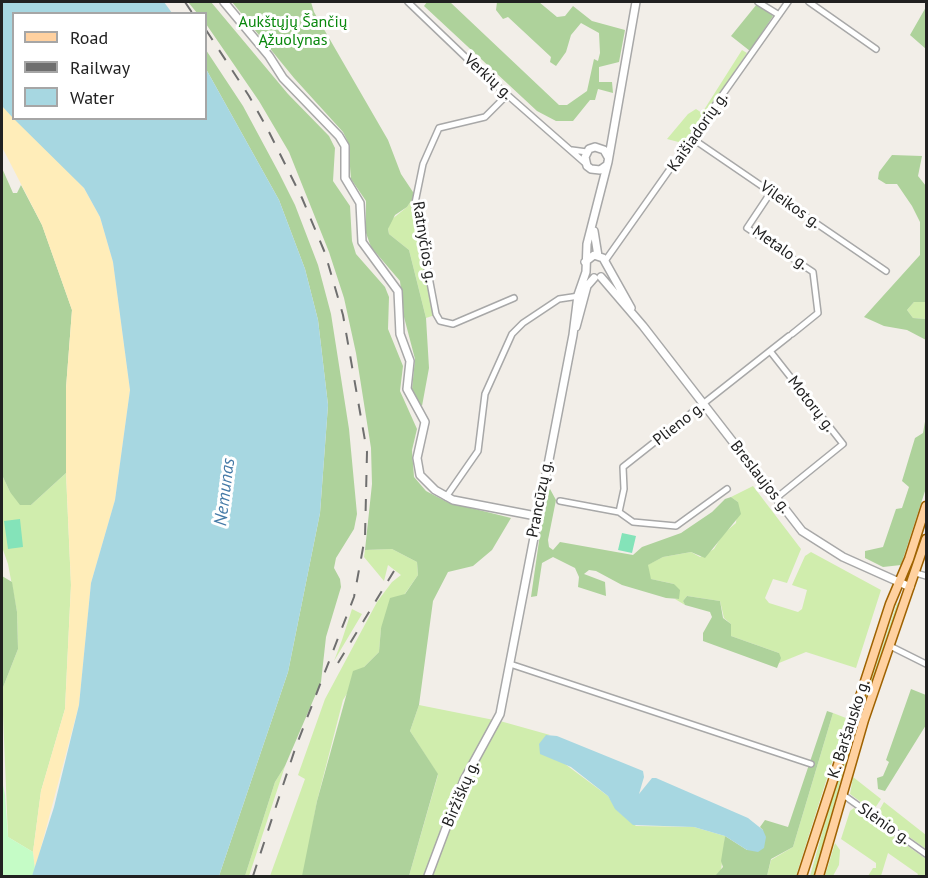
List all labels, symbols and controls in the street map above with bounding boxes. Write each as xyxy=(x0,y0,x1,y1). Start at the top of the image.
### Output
legend xyxy=(12,12,207,120)
park label: Aukštųjų Šančių Ąžuolynas xyxy=(239,12,347,50)
text: Road xyxy=(70,26,108,49)
street label: Verkių g. xyxy=(460,50,516,104)
text: Railway xyxy=(70,56,130,79)
text: Water xyxy=(70,86,114,109)
street label: Kaišiadorių g. xyxy=(664,89,732,175)
street label: Vileikos g. xyxy=(756,177,824,233)
street label: Ratnyčios g. xyxy=(408,200,440,284)
street label: Metalo g. xyxy=(748,222,812,274)
street label: Motorų g. xyxy=(783,372,839,436)
street label: Plieno g. xyxy=(650,398,708,450)
street label: Breslaujos g. xyxy=(726,437,794,517)
water label: Nemunas xyxy=(210,457,240,527)
street label: Prancūzų g. xyxy=(523,459,557,539)
street label: K. Baršausko g. xyxy=(824,677,874,781)
street label: Biržiškų g. xyxy=(439,758,483,830)
street label: Slėnio g. xyxy=(854,799,914,849)

